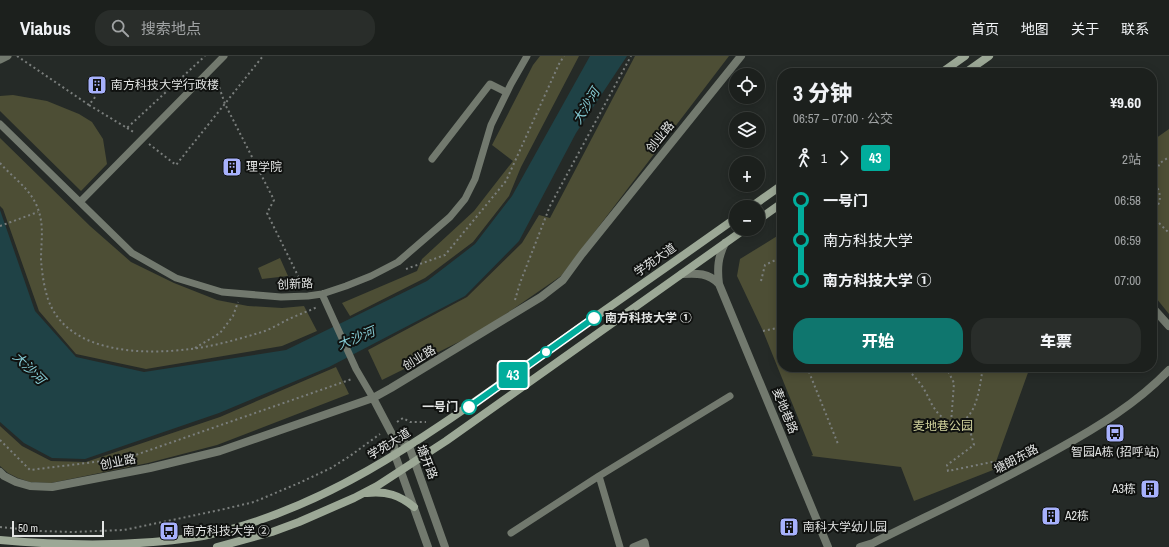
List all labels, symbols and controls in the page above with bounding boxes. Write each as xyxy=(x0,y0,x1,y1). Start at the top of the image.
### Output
search box xyxy=(95,10,375,46)
text: Viabus xyxy=(20,15,71,41)
icon: search xyxy=(109,17,131,39)
text: 搜索地点 xyxy=(141,18,201,39)
text: 首页 xyxy=(971,20,999,38)
text: 地图 xyxy=(1021,20,1049,38)
text: 关于 xyxy=(1071,20,1099,38)
text: 联系 xyxy=(1121,20,1149,38)
map controls xyxy=(729,68,765,236)
button: locate xyxy=(729,68,765,104)
building icon: 南方科技大学行政楼 xyxy=(86,74,108,96)
place label: 南方科技大学行政楼 xyxy=(111,77,219,93)
text: 3 分钟 xyxy=(793,78,852,108)
water label: 大沙河 xyxy=(569,82,605,127)
text: ¥9.60 xyxy=(1110,92,1141,113)
text: 06:57 – 07:00 · 公交 xyxy=(793,110,893,127)
button: layers xyxy=(729,112,765,148)
street label: 创业路 xyxy=(642,118,678,156)
icon: walk xyxy=(793,147,815,169)
icon: forward xyxy=(833,147,855,169)
text: 43 xyxy=(869,149,882,167)
text: 1 xyxy=(821,150,827,167)
text: 2站 xyxy=(1122,151,1141,168)
building icon: 理学院 xyxy=(221,156,243,178)
button: + xyxy=(729,156,765,192)
place label: 理学院 xyxy=(246,159,282,175)
text: 一号门 xyxy=(823,190,868,211)
text: 06:58 xyxy=(1114,192,1141,209)
button: − xyxy=(729,200,765,236)
text: 南方科技大学 xyxy=(823,230,913,251)
text: 06:59 xyxy=(1114,232,1141,249)
street label: 学苑大道 xyxy=(631,240,679,280)
text: 南方科技大学 ① xyxy=(823,270,931,291)
text: 07:00 xyxy=(1114,272,1141,289)
street label: 创新路 xyxy=(277,275,313,293)
marker: 南方科技大学 ① xyxy=(586,310,602,326)
place label: 南方科技大学 ① xyxy=(605,310,692,326)
button: 开始 xyxy=(793,318,963,364)
button: 车票 xyxy=(971,318,1141,364)
water label: 大沙河 xyxy=(335,322,380,353)
street label: 创业路 xyxy=(399,342,439,374)
unlabelled marker xyxy=(540,346,552,358)
water label: 大沙河 xyxy=(9,348,51,390)
line badge: 43 xyxy=(495,362,531,388)
text: 43 xyxy=(507,366,519,384)
street label: 麦地巷路 xyxy=(769,386,801,436)
place label: 一号门 xyxy=(422,399,458,415)
marker: 一号门 xyxy=(461,399,477,415)
park label: 麦地巷公园 xyxy=(913,418,973,434)
bus stop icon: 智园A栋 (招呼站) xyxy=(1104,422,1126,444)
street label: 学苑大道 xyxy=(364,424,414,464)
street label: 塘朗东路 xyxy=(991,441,1041,477)
street label: 塘开路 xyxy=(413,442,441,482)
place label: 智园A栋 (招呼站) xyxy=(1071,444,1159,460)
street label: 创业路 xyxy=(99,451,137,473)
building icon: A3栋 xyxy=(1139,478,1161,500)
place label: A3栋 xyxy=(1111,481,1136,497)
building icon: A2栋 xyxy=(1040,505,1062,527)
place label: A2栋 xyxy=(1064,508,1089,524)
building icon: 南科大学幼儿园 xyxy=(778,516,800,538)
scale bar xyxy=(12,519,104,538)
place label: 南科大学幼儿园 xyxy=(803,519,887,535)
bus stop icon: 南方科技大学 ② xyxy=(158,520,180,542)
text: 50 m xyxy=(18,521,38,535)
place label: 南方科技大学 ② xyxy=(183,523,270,539)

